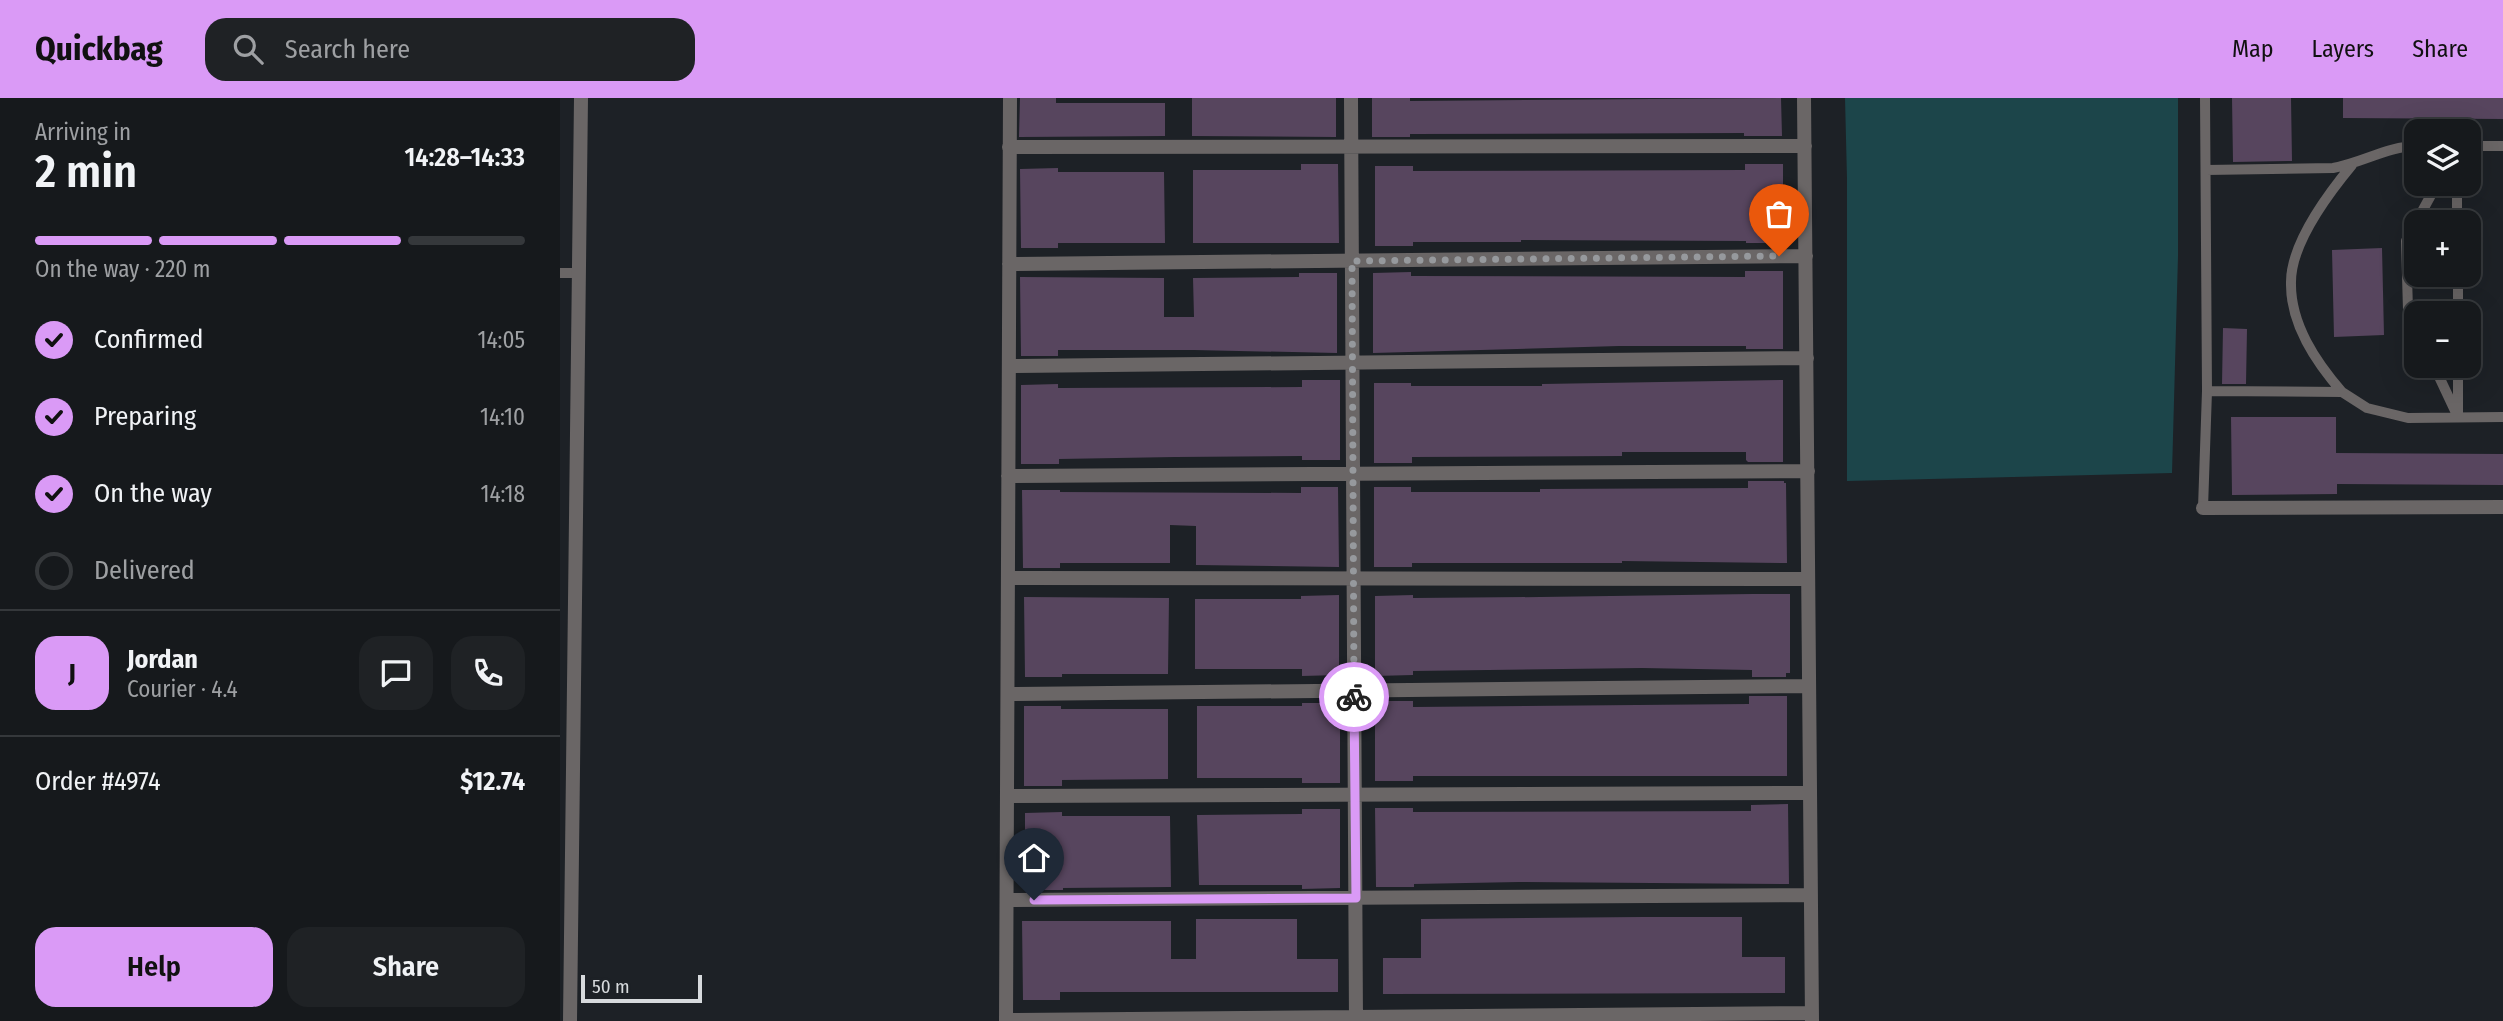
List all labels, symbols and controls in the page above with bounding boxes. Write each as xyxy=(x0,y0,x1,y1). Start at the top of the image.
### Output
search box xyxy=(205,18,695,81)
text: Quickbag xyxy=(35,29,163,69)
icon: search xyxy=(229,30,267,68)
text: Search here xyxy=(285,34,410,65)
text: Map xyxy=(2232,35,2274,63)
text: Layers xyxy=(2312,35,2374,63)
text: Share xyxy=(2412,35,2468,63)
text: Arriving in xyxy=(35,118,131,146)
map controls xyxy=(2404,119,2481,378)
button: layers xyxy=(2404,119,2481,196)
text: 14:28–14:33 xyxy=(404,142,525,173)
text: 2 min xyxy=(35,144,137,199)
pin xyxy=(1749,184,1809,256)
icon: bag xyxy=(1760,195,1798,233)
button: + xyxy=(2404,210,2481,287)
text: On the way · 220 m xyxy=(35,255,210,283)
button: − xyxy=(2404,301,2481,378)
icon: check xyxy=(35,321,73,359)
text: Confirmed xyxy=(94,324,204,355)
text: 14:05 xyxy=(477,326,525,354)
icon: check xyxy=(35,398,73,436)
text: Preparing xyxy=(94,401,196,432)
text: 14:10 xyxy=(480,403,525,431)
icon: check xyxy=(35,475,73,513)
text: On the way xyxy=(94,478,212,509)
text: 14:18 xyxy=(480,480,525,508)
text: Delivered xyxy=(94,555,195,586)
button: chat xyxy=(359,636,433,710)
button: phone xyxy=(451,636,525,710)
text: Jordan xyxy=(127,644,198,675)
text: J xyxy=(68,658,76,689)
courier xyxy=(1319,662,1389,732)
text: Courier · 4.4 xyxy=(127,675,238,703)
icon: bike xyxy=(1335,678,1373,716)
text: Order #4974 xyxy=(35,766,161,797)
text: $12.74 xyxy=(460,766,525,797)
pin xyxy=(1004,828,1064,900)
icon: home xyxy=(1015,839,1053,877)
button: Help xyxy=(35,927,273,1007)
button: Share xyxy=(287,927,525,1007)
scale bar xyxy=(581,972,702,1004)
text: 50 m xyxy=(592,975,630,998)

